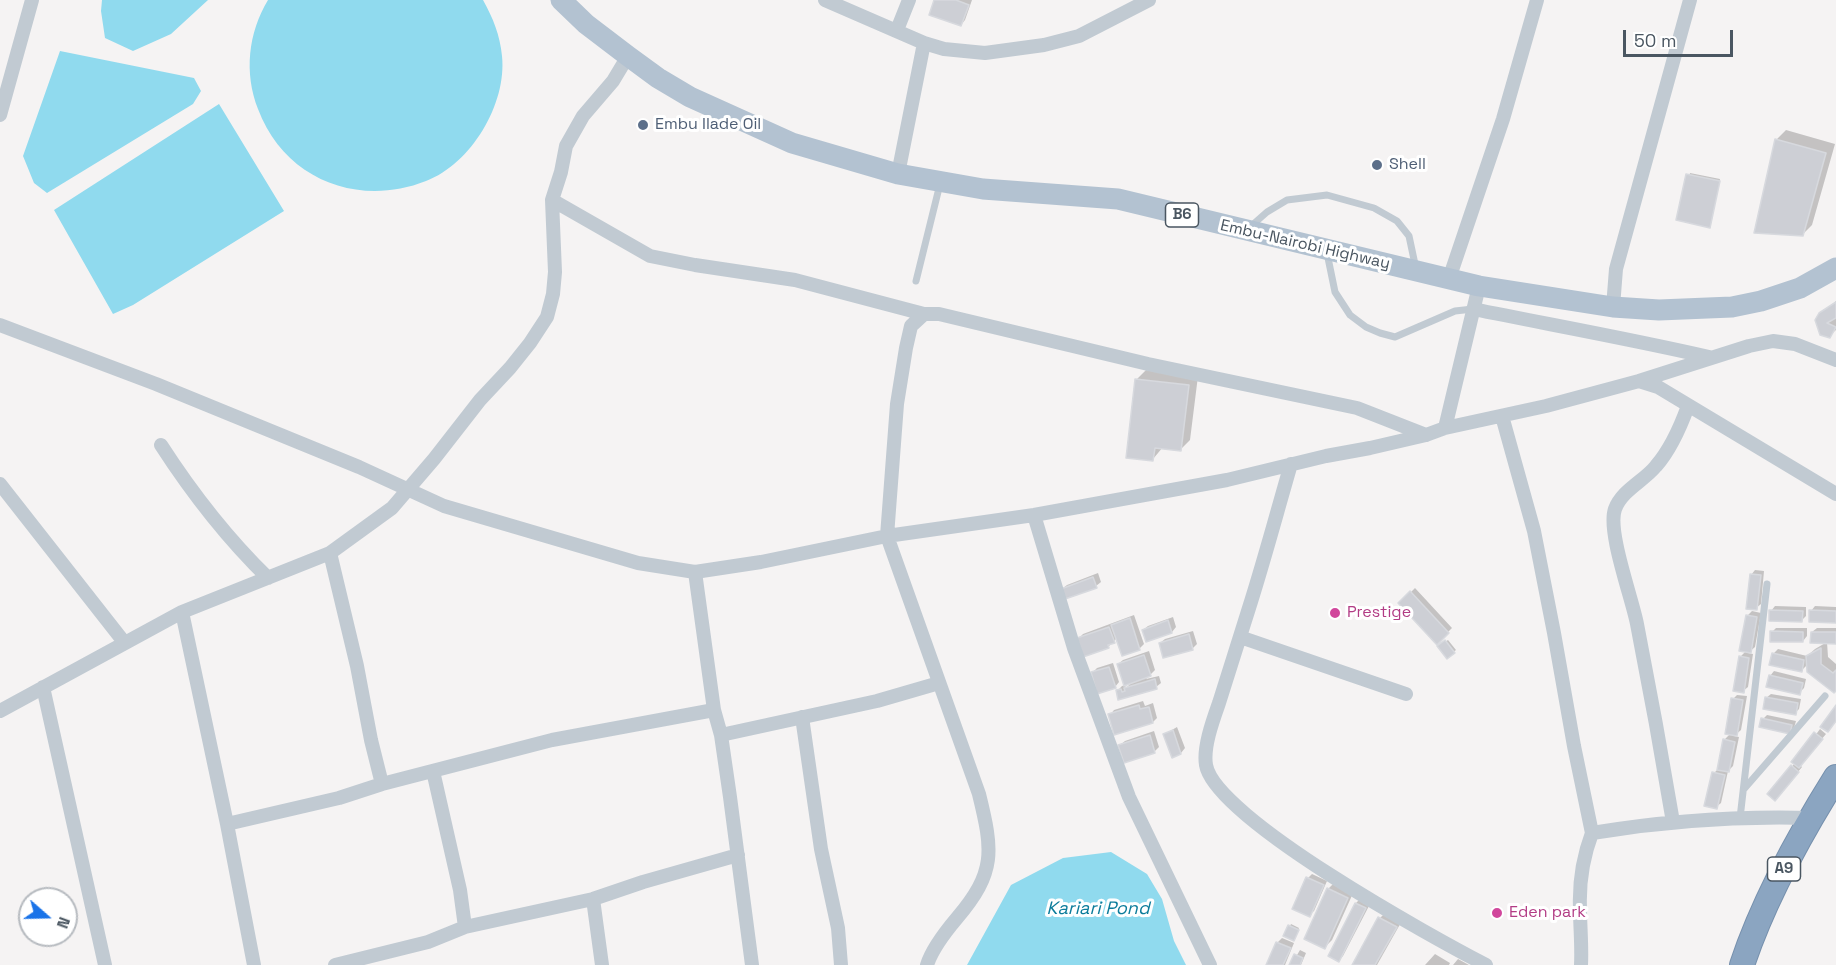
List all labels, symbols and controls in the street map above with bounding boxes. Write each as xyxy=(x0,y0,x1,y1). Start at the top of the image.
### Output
scale bar xyxy=(1626,18,1736,56)
text: 50 m xyxy=(1634,29,1676,52)
place label: Embu Ilade Oil xyxy=(655,115,761,135)
marker: Embu Ilade Oil xyxy=(636,118,650,132)
place label: Shell xyxy=(1389,155,1426,175)
marker: Shell xyxy=(1370,158,1384,172)
road number: B6 xyxy=(1166,203,1198,227)
street label: Embu-Nairobi Highway xyxy=(1218,216,1392,274)
place label: Prestige xyxy=(1347,603,1411,623)
marker: Prestige xyxy=(1328,606,1342,620)
road number: A9 xyxy=(1768,857,1800,881)
north arrow xyxy=(18,887,78,947)
water label: Kariari Pond xyxy=(1047,898,1149,920)
place label: Eden park xyxy=(1509,903,1586,923)
marker: Eden park xyxy=(1490,906,1504,920)
text: N xyxy=(52,914,75,931)

